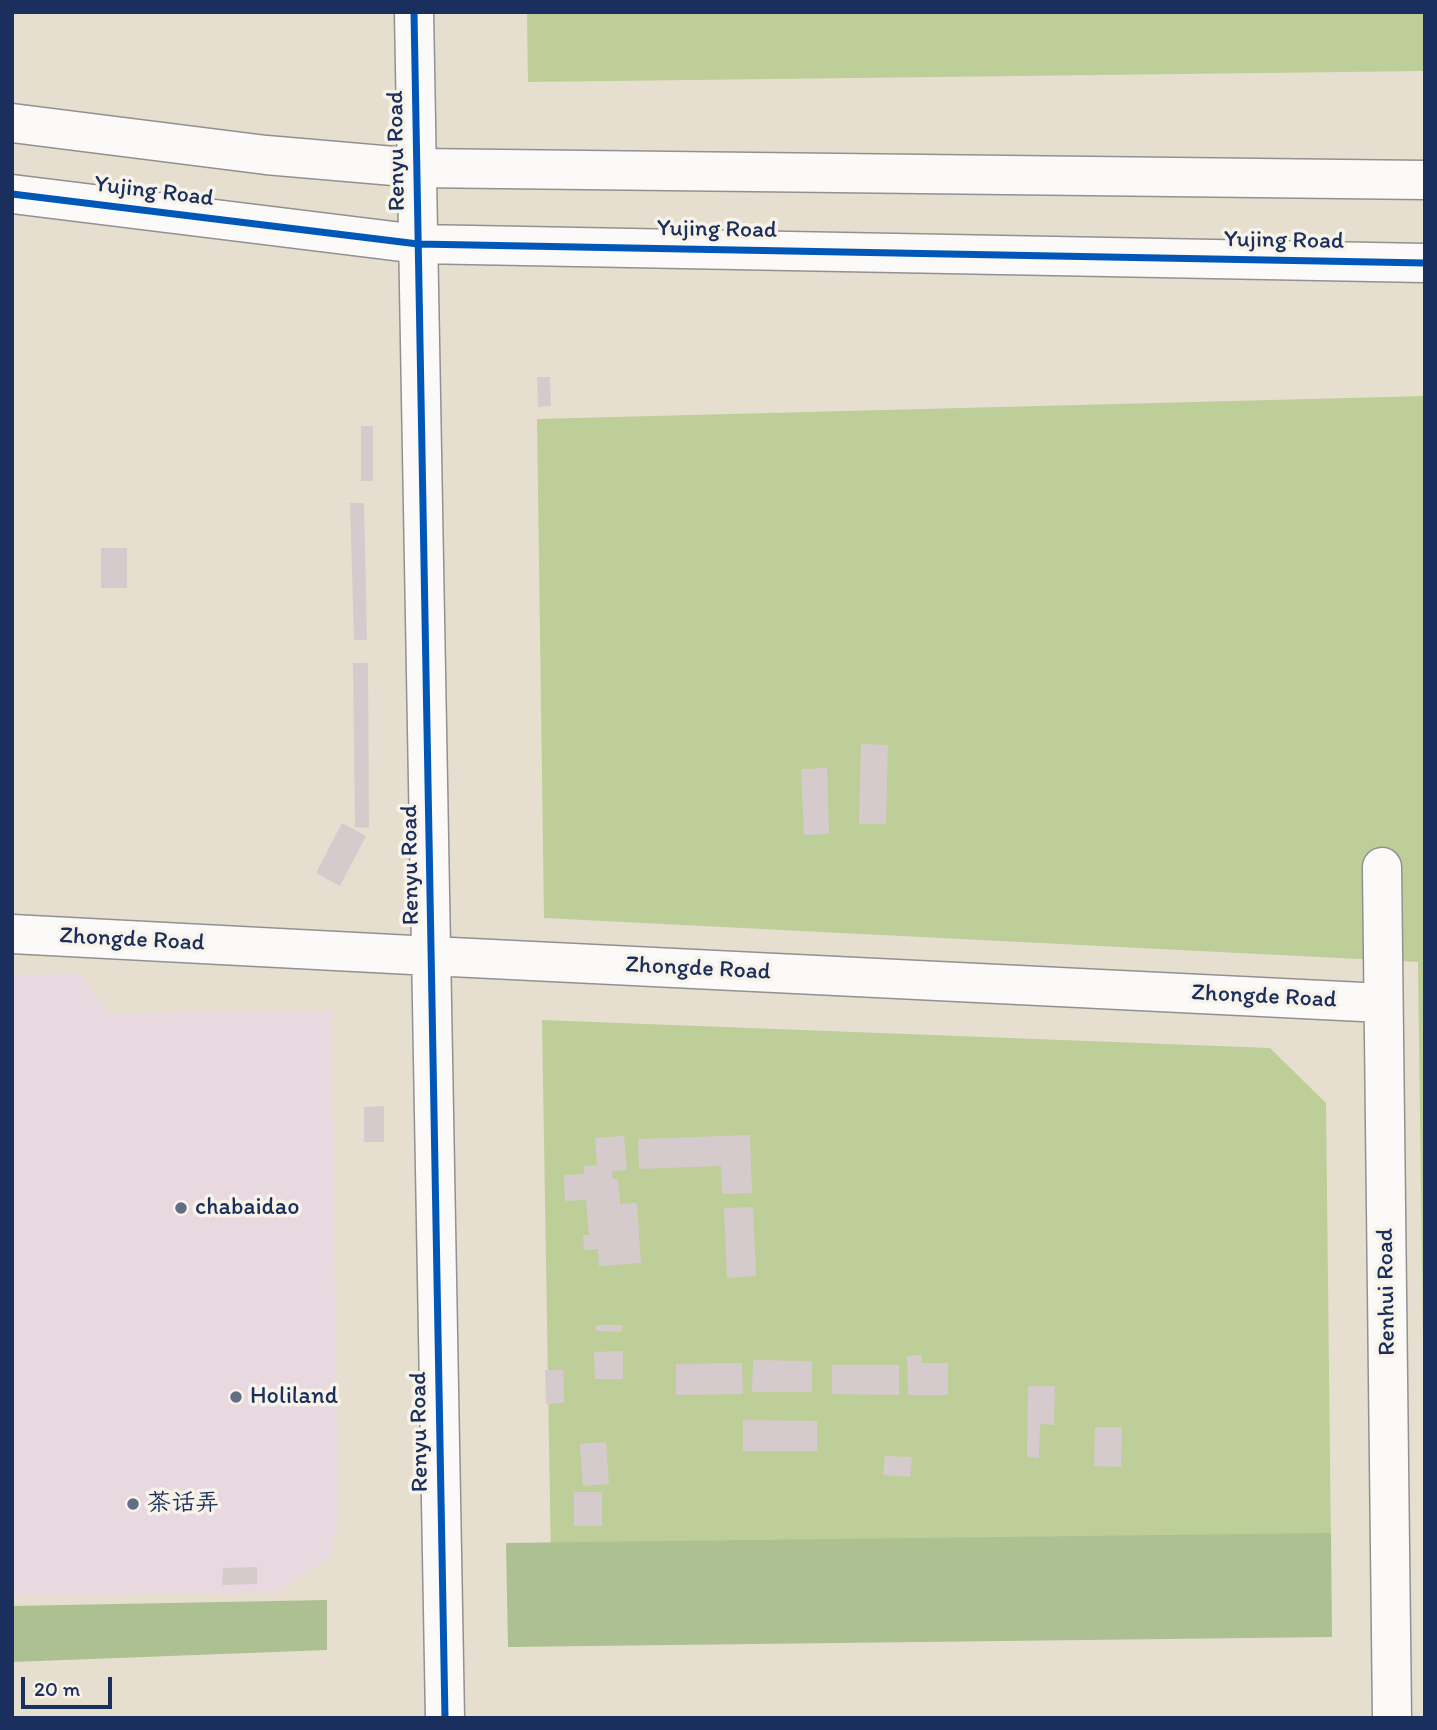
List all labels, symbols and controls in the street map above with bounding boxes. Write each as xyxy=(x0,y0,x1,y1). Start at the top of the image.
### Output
street label: Renyu Road xyxy=(382,90,412,212)
street label: Yujing Road xyxy=(93,170,215,214)
street label: Yujing Road xyxy=(657,215,777,245)
street label: Yujing Road xyxy=(1224,226,1344,256)
street label: Renyu Road xyxy=(396,804,426,926)
street label: Zhongde Road xyxy=(58,922,206,958)
street label: Zhongde Road xyxy=(624,951,772,987)
street label: Zhongde Road xyxy=(1190,979,1338,1015)
place label: chabaidao xyxy=(195,1194,299,1222)
marker: chabaidao xyxy=(173,1200,189,1216)
street label: Renhui Road xyxy=(1371,1228,1403,1356)
street label: Renyu Road xyxy=(405,1371,435,1493)
place label: Holiland xyxy=(250,1383,338,1411)
marker: Holiland xyxy=(228,1389,244,1405)
place label: 茶话弄 xyxy=(147,1490,219,1518)
marker: 茶话弄 xyxy=(125,1496,141,1512)
scale bar xyxy=(24,1664,116,1708)
text: 20 m xyxy=(34,1676,80,1701)

